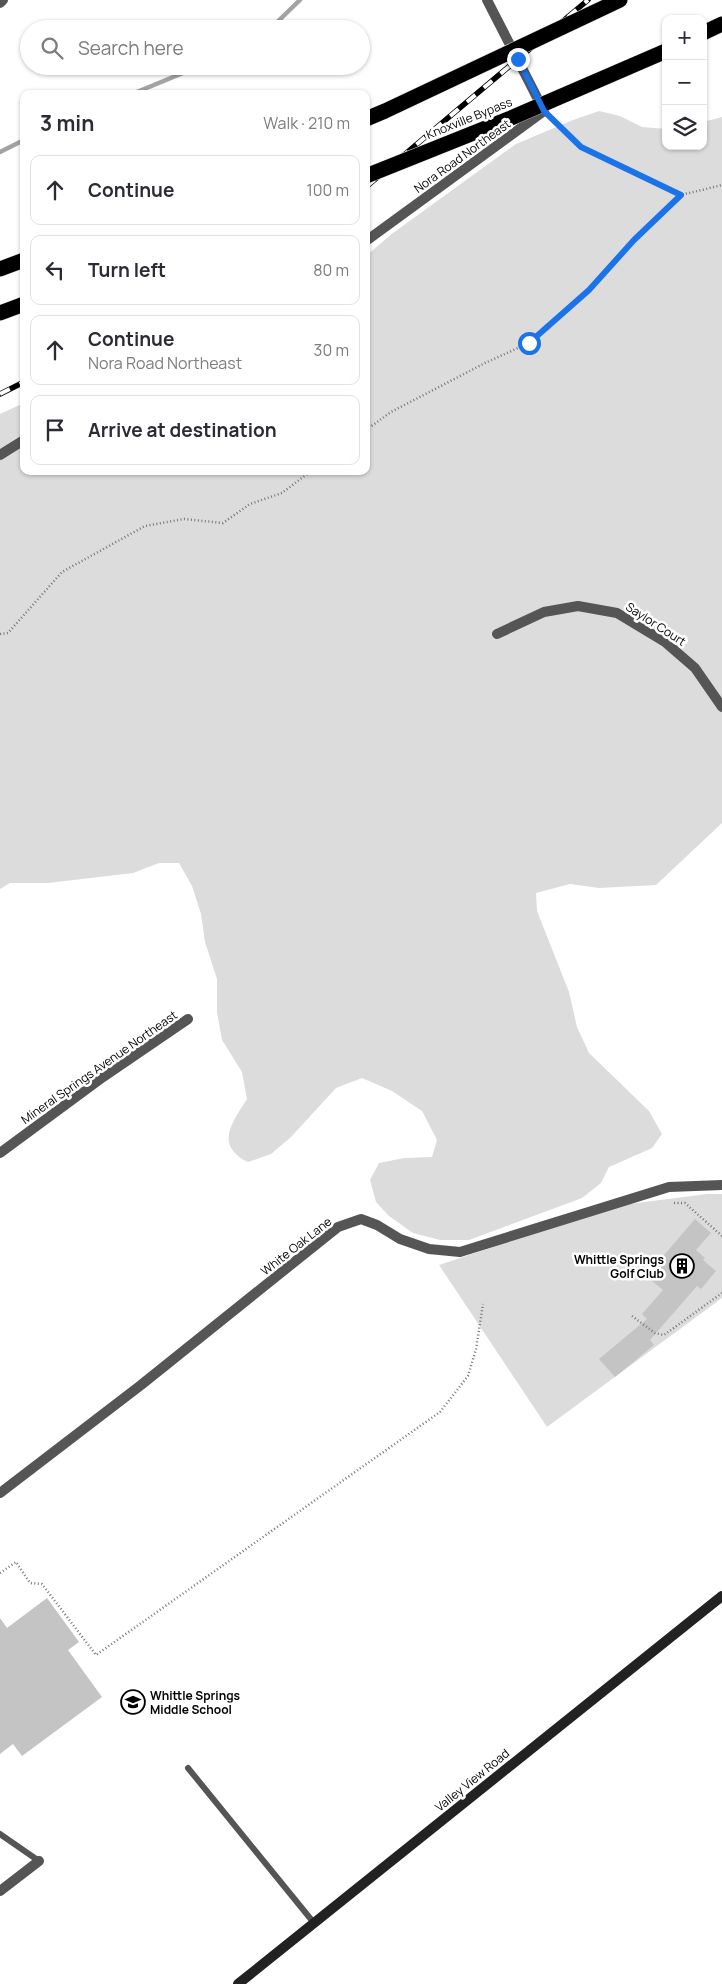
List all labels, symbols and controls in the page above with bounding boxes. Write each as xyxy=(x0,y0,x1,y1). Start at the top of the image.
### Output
map controls xyxy=(662,15,707,150)
button: + xyxy=(662,15,707,60)
search box xyxy=(20,20,370,75)
icon: search xyxy=(38,34,66,62)
text: Search here xyxy=(78,35,184,61)
route end xyxy=(507,48,530,71)
button: − xyxy=(662,60,707,105)
street label: Knoxville Bypass xyxy=(423,93,515,143)
button: layers xyxy=(662,105,707,150)
text: 3 min xyxy=(40,109,94,137)
text: Walk · 210 m xyxy=(263,112,350,134)
street label: Nora Road Northeast xyxy=(410,115,514,197)
icon: ahead xyxy=(41,176,69,204)
text: Continue xyxy=(88,177,174,203)
text: 100 m xyxy=(306,179,349,201)
icon: left xyxy=(41,256,69,284)
text: Turn left xyxy=(88,257,166,283)
text: 80 m xyxy=(313,259,349,281)
text: Continue xyxy=(88,326,174,352)
route start xyxy=(518,332,541,355)
icon: ahead xyxy=(41,336,69,364)
text: 30 m xyxy=(314,339,349,361)
text: Nora Road Northeast xyxy=(88,352,242,374)
icon: arrive xyxy=(41,416,69,444)
text: Arrive at destination xyxy=(88,417,277,443)
street label: Saylor Court xyxy=(623,598,690,650)
street label: Mineral Springs Avenue Northeast xyxy=(17,1006,181,1128)
street label: White Oak Lane xyxy=(257,1213,335,1279)
place label: Whittle Springs Golf Club xyxy=(574,1251,664,1282)
building icon: Whittle Springs Golf Club xyxy=(669,1253,695,1279)
place label: Whittle Springs Middle School xyxy=(150,1687,241,1718)
school or university icon: Whittle Springs Middle School xyxy=(120,1689,146,1715)
street label: Valley View Road xyxy=(431,1745,513,1815)

